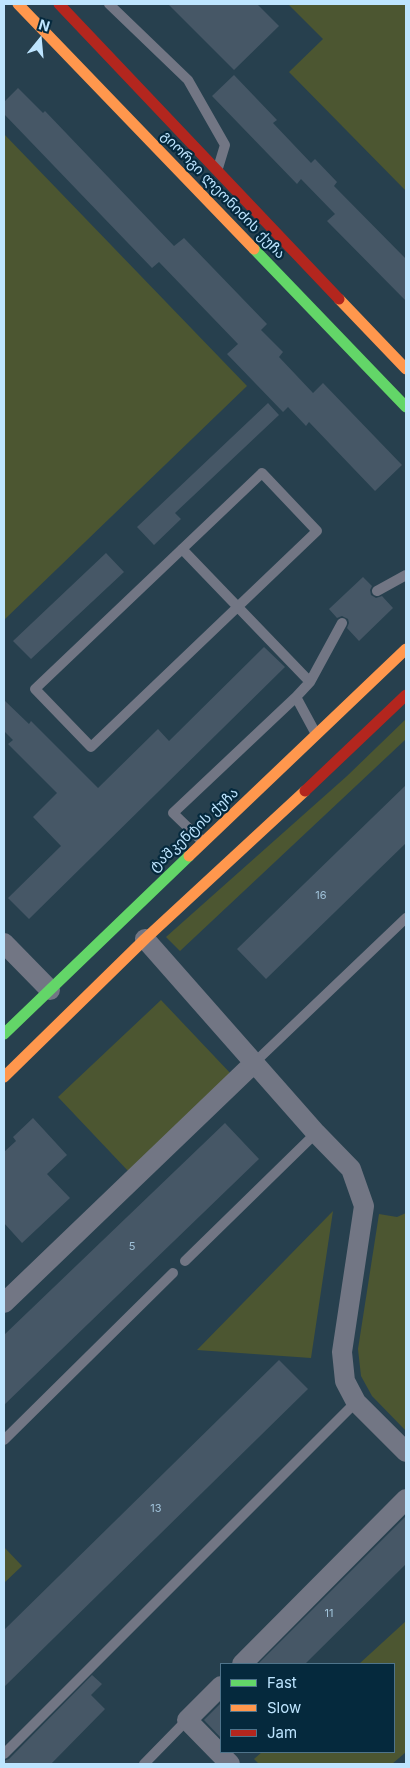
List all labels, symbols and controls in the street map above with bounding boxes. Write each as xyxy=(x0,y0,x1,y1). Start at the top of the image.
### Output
north arrow xyxy=(15,15,65,65)
text: N xyxy=(37,15,52,35)
street label: გიორგი ლეონიძის ქუჩა xyxy=(157,128,289,262)
street label: ტაშკენტის ქუჩა xyxy=(146,785,242,875)
house number: 16 xyxy=(315,889,327,903)
house number: 5 xyxy=(129,1240,135,1254)
house number: 13 xyxy=(150,1502,162,1516)
house number: 11 xyxy=(325,1607,333,1621)
legend xyxy=(220,1663,395,1753)
text: Fast xyxy=(267,1673,297,1692)
text: Slow xyxy=(267,1698,301,1717)
text: Jam xyxy=(267,1723,297,1742)

